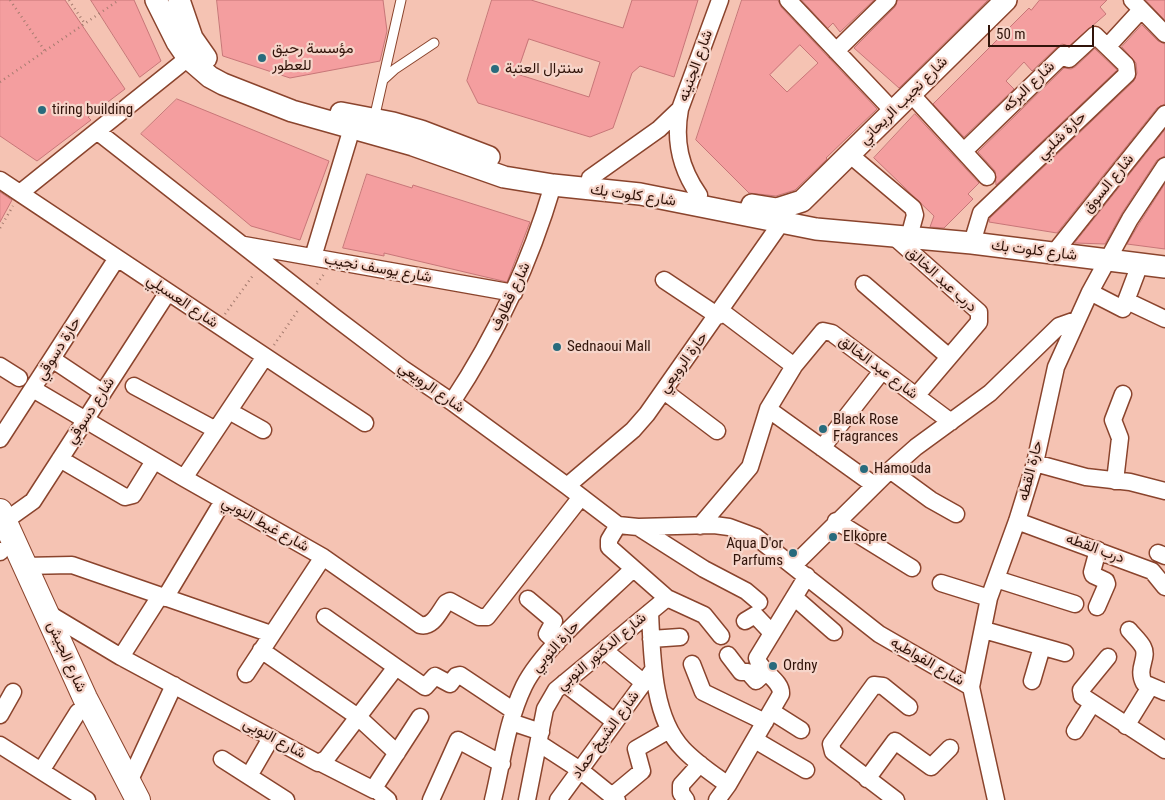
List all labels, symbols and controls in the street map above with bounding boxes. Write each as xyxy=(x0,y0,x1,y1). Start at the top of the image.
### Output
scale bar xyxy=(990,15,1096,47)
text: 50 m xyxy=(996,25,1026,43)
street label: شارع الجنينه xyxy=(675,28,717,104)
place label: مؤسسة رحيق للعطور xyxy=(272,40,353,75)
marker: مؤسسة رحيق للعطور xyxy=(256,52,268,64)
street label: شارع نجيب الريحاني xyxy=(856,53,952,149)
street label: شارع البركه xyxy=(999,58,1059,116)
place label: سنترال العتبة xyxy=(505,60,583,78)
marker: سنترال العتبة xyxy=(489,63,501,75)
place label: tiring building xyxy=(52,101,133,119)
marker: tiring building xyxy=(36,104,48,116)
street label: حارة شلبي xyxy=(1034,108,1090,164)
street label: شارع السوق xyxy=(1080,151,1138,217)
street label: شارع كلوت بك xyxy=(589,181,677,211)
street label: شارع كلوت بك xyxy=(990,237,1078,265)
street label: درب عبد الخالق xyxy=(902,244,980,316)
street label: شارع يوسف نجيب xyxy=(323,251,433,287)
street label: شارع قطاوف xyxy=(487,260,535,334)
street label: شارع العسيلي xyxy=(143,271,221,333)
street label: حارة دسوقي xyxy=(33,314,85,384)
street label: حارة الرويعي xyxy=(656,329,712,397)
street label: شارع عبد الخالق xyxy=(835,332,921,404)
place label: Sednaoui Mall xyxy=(567,338,651,356)
marker: Sednaoui Mall xyxy=(551,341,563,353)
street label: شارع الرويعي xyxy=(394,359,468,417)
street label: شارع دسوقي xyxy=(63,374,119,448)
place label: Black Rose Fragrances xyxy=(833,411,898,446)
marker: Black Rose Fragrances xyxy=(817,423,829,435)
street label: حارة القطه xyxy=(1015,439,1047,503)
place label: Hamouda xyxy=(874,460,931,478)
marker: Hamouda xyxy=(858,463,870,475)
street label: شارع غيط النوبي xyxy=(218,494,312,556)
place label: Elkopre xyxy=(843,528,887,546)
street label: درب القطه xyxy=(1063,530,1127,568)
marker: Elkopre xyxy=(827,531,839,543)
place label: Aqua D'or Parfums xyxy=(726,535,783,570)
marker: Aqua D'or Parfums xyxy=(787,547,799,559)
street label: شارع الدكتور النوبي xyxy=(553,609,651,695)
street label: حارة النوبي xyxy=(528,617,584,677)
street label: شارع الجيش xyxy=(42,619,90,695)
street label: شارع الفواطيه xyxy=(887,634,967,690)
place label: Ordny xyxy=(783,657,817,675)
marker: Ordny xyxy=(767,660,779,672)
street label: شارع الشيخ حماد xyxy=(568,688,644,782)
street label: شارع النوبى xyxy=(239,715,309,763)

